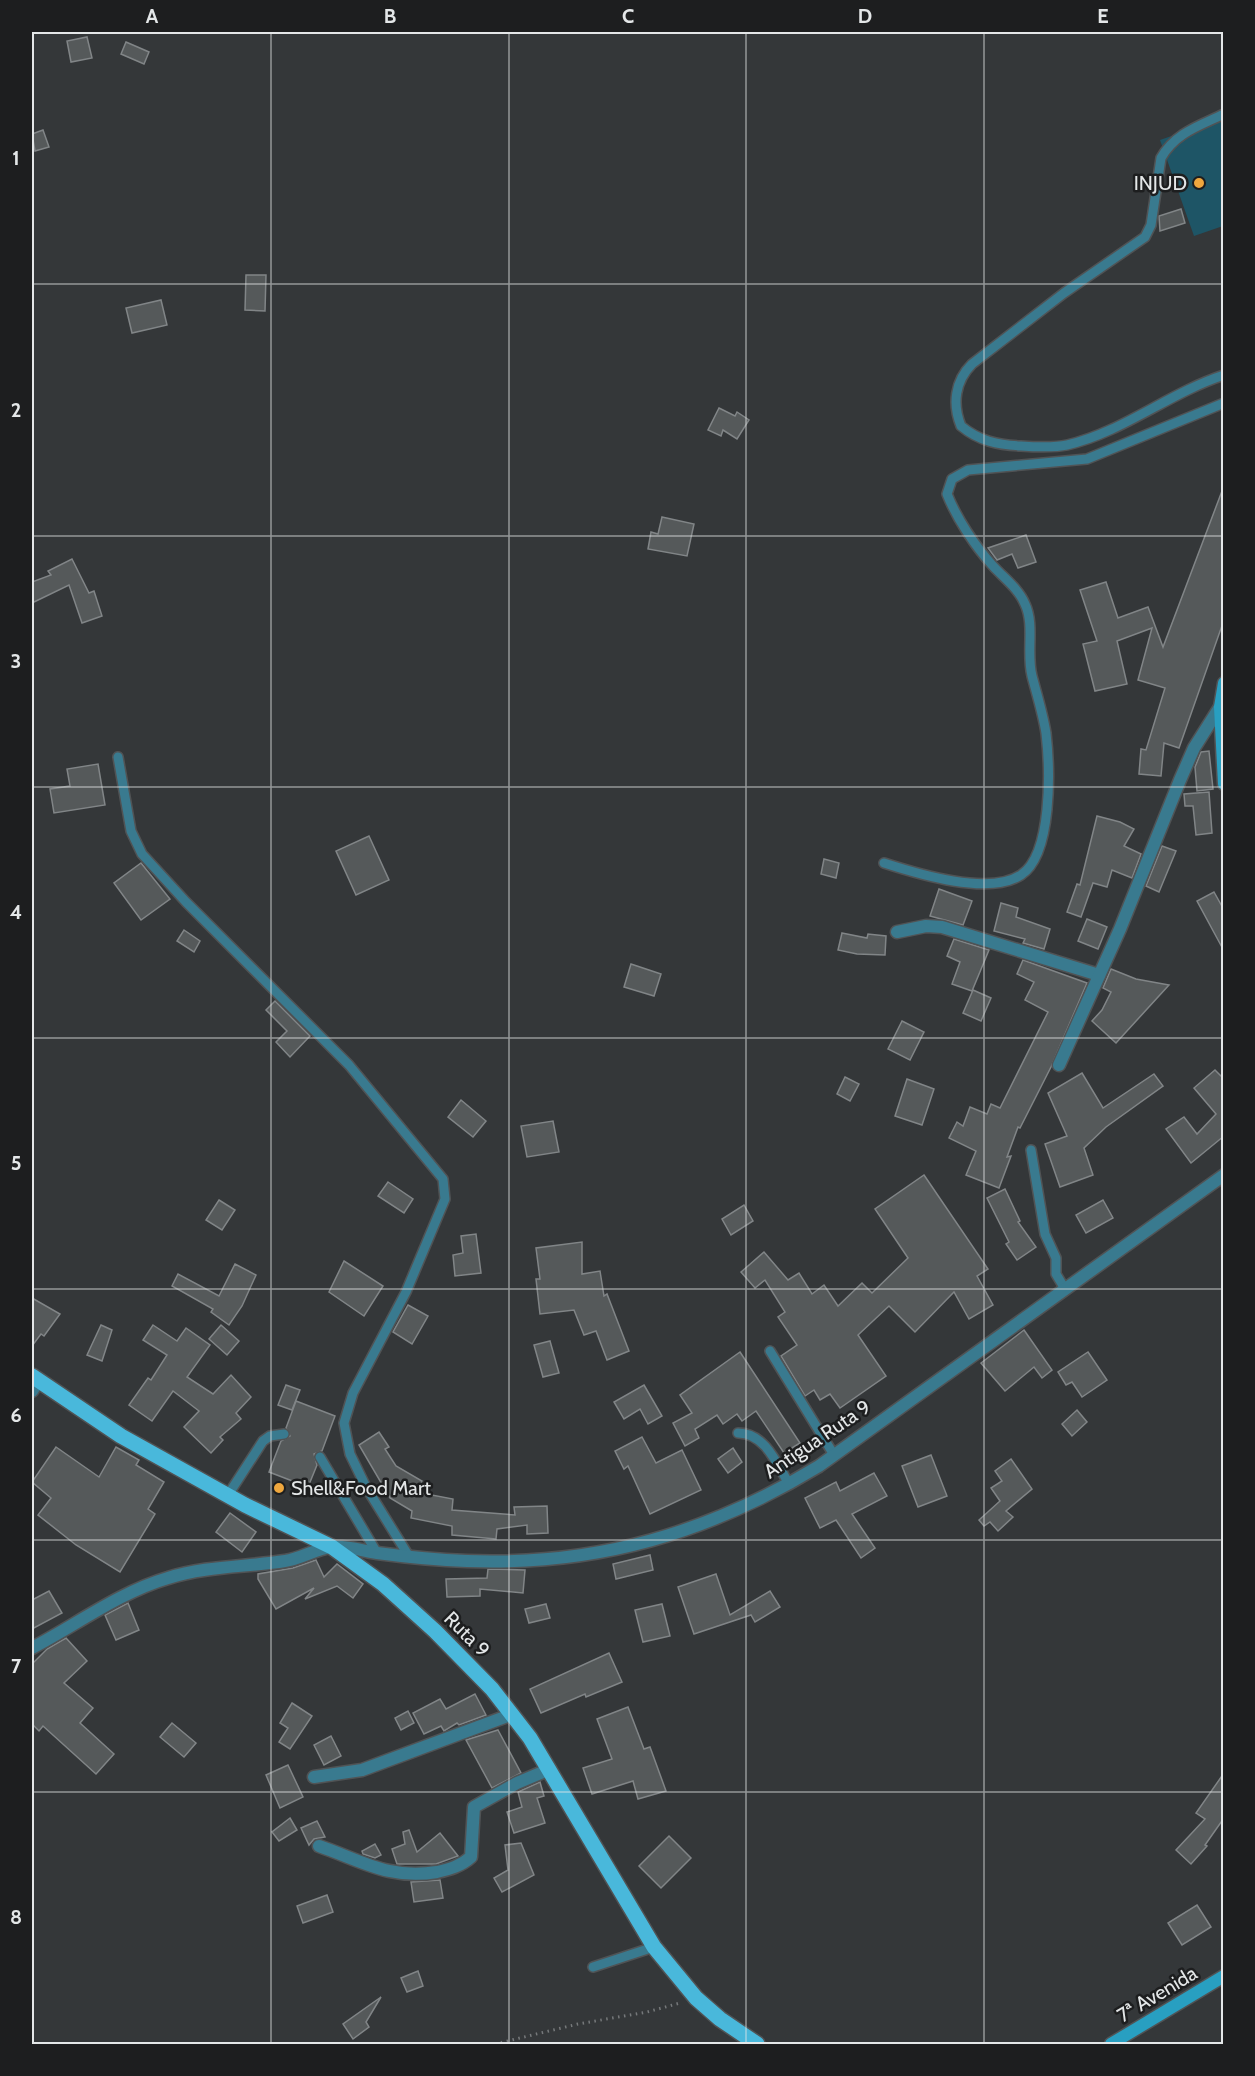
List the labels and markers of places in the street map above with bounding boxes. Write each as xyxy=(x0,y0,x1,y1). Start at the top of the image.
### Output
place label: INJUD xyxy=(1134,171,1187,195)
marker: INJUD xyxy=(1192,176,1206,190)
place label: Shell&Food Mart xyxy=(291,1476,431,1500)
marker: Shell&Food Mart xyxy=(272,1481,286,1495)

